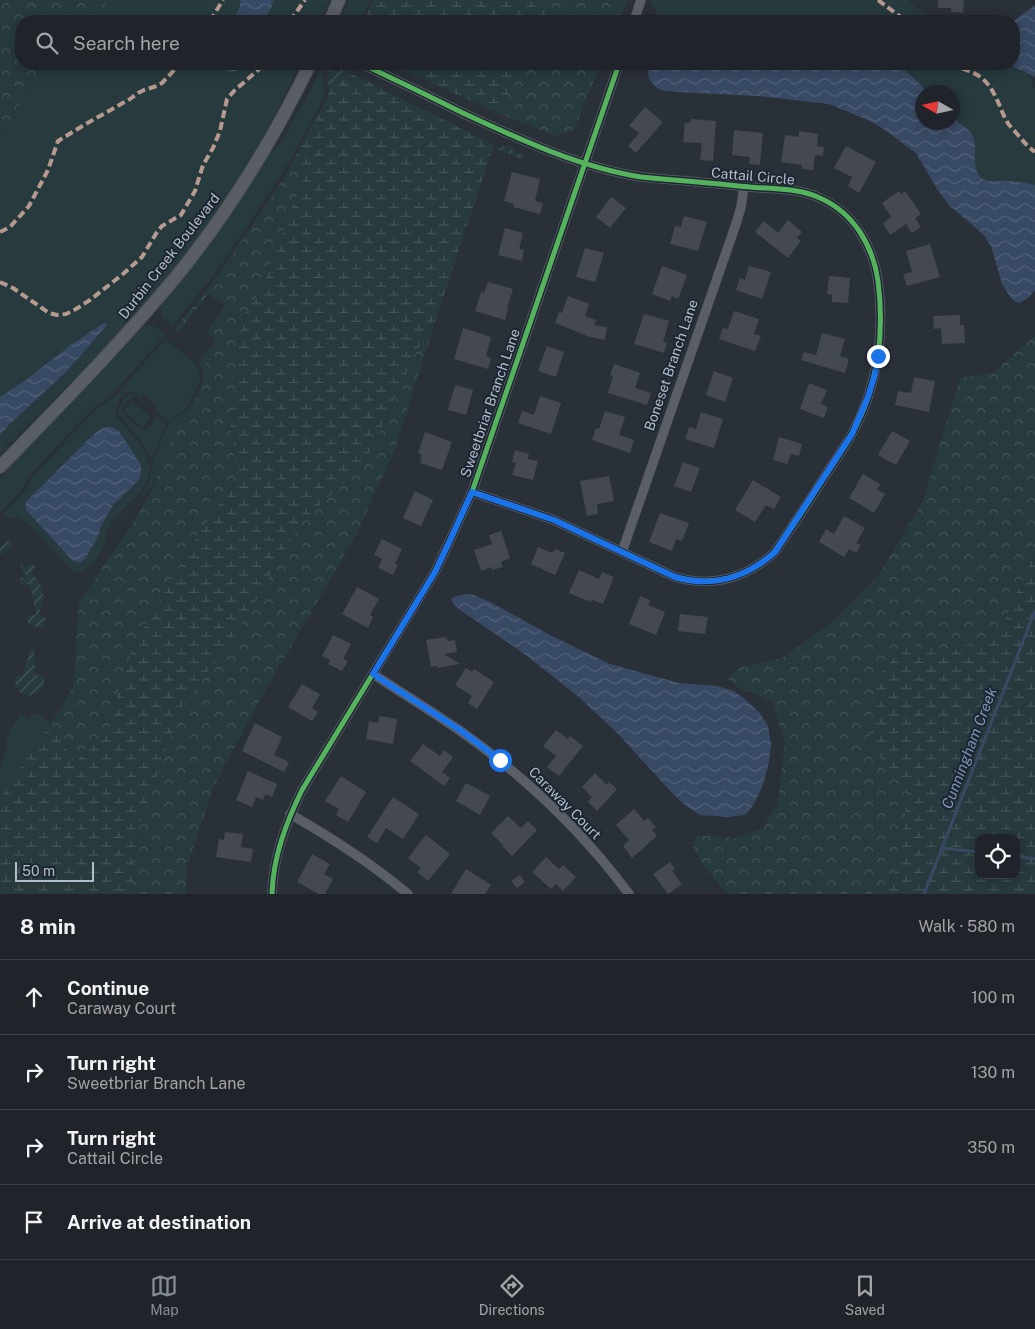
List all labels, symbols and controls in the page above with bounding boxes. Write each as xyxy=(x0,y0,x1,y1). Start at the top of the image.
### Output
search box xyxy=(15,15,1020,70)
icon: search xyxy=(33,29,61,57)
text: Search here xyxy=(73,32,180,54)
north arrow xyxy=(915,85,960,130)
street label: Cattail Circle xyxy=(710,164,796,188)
street label: Durbin Creek Boulevard xyxy=(115,190,223,322)
street label: Boneset Branch Lane xyxy=(641,297,701,433)
street label: Sweetbriar Branch Lane xyxy=(457,327,523,479)
route end xyxy=(867,345,890,368)
water label: Cunningham Creek xyxy=(938,684,1000,811)
route start xyxy=(489,749,512,772)
street label: Caraway Court xyxy=(526,764,604,842)
map controls xyxy=(975,834,1020,879)
button: locate xyxy=(975,834,1020,879)
scale bar xyxy=(15,859,94,882)
text: 50 m xyxy=(22,863,55,879)
text: 8 min xyxy=(20,914,76,939)
text: Walk · 580 m xyxy=(918,917,1015,936)
text: Continue xyxy=(67,977,149,999)
icon: ahead xyxy=(20,983,48,1011)
text: 100 m xyxy=(971,988,1015,1007)
text: Caraway Court xyxy=(67,999,176,1018)
text: Turn right xyxy=(67,1052,156,1074)
icon: right xyxy=(20,1058,48,1086)
text: 130 m xyxy=(971,1063,1015,1082)
text: Sweetbriar Branch Lane xyxy=(67,1074,245,1093)
text: Turn right xyxy=(67,1127,156,1149)
icon: right xyxy=(20,1133,48,1161)
text: 350 m xyxy=(967,1138,1015,1157)
text: Cattail Circle xyxy=(67,1149,163,1168)
icon: arrive xyxy=(20,1208,48,1236)
text: Arrive at destination xyxy=(67,1211,251,1233)
tab: Map xyxy=(150,1272,179,1318)
tab: Directions xyxy=(479,1272,545,1318)
tab: Saved xyxy=(845,1272,885,1318)

